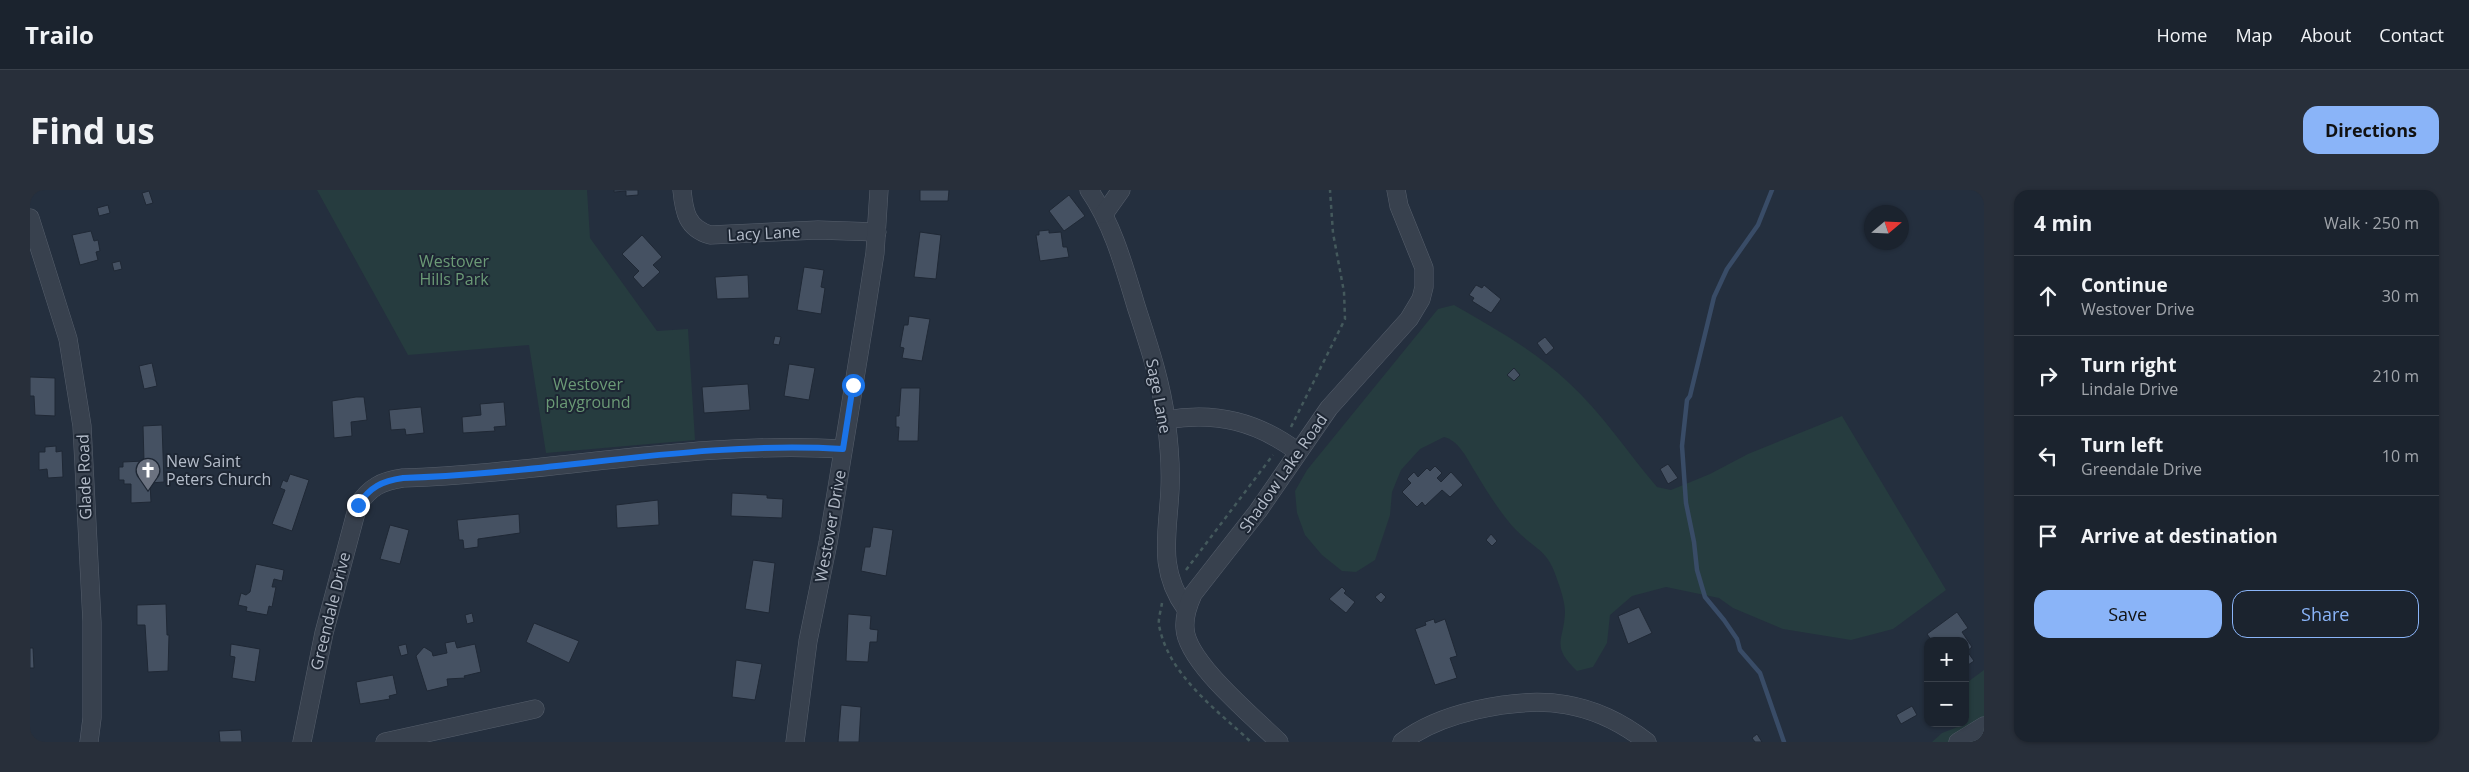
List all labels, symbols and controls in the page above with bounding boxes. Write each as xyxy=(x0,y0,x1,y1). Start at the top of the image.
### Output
text: Trailo xyxy=(25,18,94,51)
text: Home xyxy=(2157,23,2207,47)
text: Map xyxy=(2235,23,2273,47)
text: About xyxy=(2301,23,2351,47)
text: Contact xyxy=(2379,23,2444,47)
button: Directions xyxy=(2303,106,2439,154)
text: Find us xyxy=(30,107,155,154)
north arrow xyxy=(1864,205,1909,250)
text: 4 min xyxy=(2034,209,2092,237)
text: Walk · 250 m xyxy=(2324,212,2419,234)
street label: Lacy Lane xyxy=(727,220,801,246)
park label: Westover Hills Park xyxy=(419,250,490,290)
text: Continue xyxy=(2081,272,2168,298)
icon: ahead xyxy=(2034,282,2062,310)
text: 30 m xyxy=(2382,285,2419,307)
text: Westover Drive xyxy=(2081,298,2195,320)
text: Turn right xyxy=(2081,352,2176,378)
street label: Sage Lane xyxy=(1141,357,1177,435)
icon: right xyxy=(2034,362,2062,390)
text: 210 m xyxy=(2373,365,2419,387)
park label: Westover playground xyxy=(546,373,631,413)
route start xyxy=(842,374,865,397)
text: Lindale Drive xyxy=(2081,378,2178,400)
street label: Shadow Lake Road xyxy=(1234,409,1332,537)
text: Turn left xyxy=(2081,432,2163,458)
street label: Glade Road xyxy=(72,434,96,520)
icon: left xyxy=(2034,442,2062,470)
text: 10 m xyxy=(2382,445,2419,467)
place label: New Saint Peters Church xyxy=(166,450,271,490)
church icon: New Saint Peters Church xyxy=(135,457,161,491)
text: Greendale Drive xyxy=(2081,458,2202,480)
street label: Westover Drive xyxy=(809,468,851,584)
route end xyxy=(347,494,370,517)
icon: arrive xyxy=(2034,522,2062,550)
text: Arrive at destination xyxy=(2081,523,2278,549)
street label: Greendale Drive xyxy=(305,550,355,672)
button: Save xyxy=(2034,590,2222,638)
button: Share xyxy=(2232,590,2419,638)
map controls xyxy=(1924,637,1969,727)
button: + xyxy=(1924,637,1969,682)
button: − xyxy=(1924,682,1969,727)

